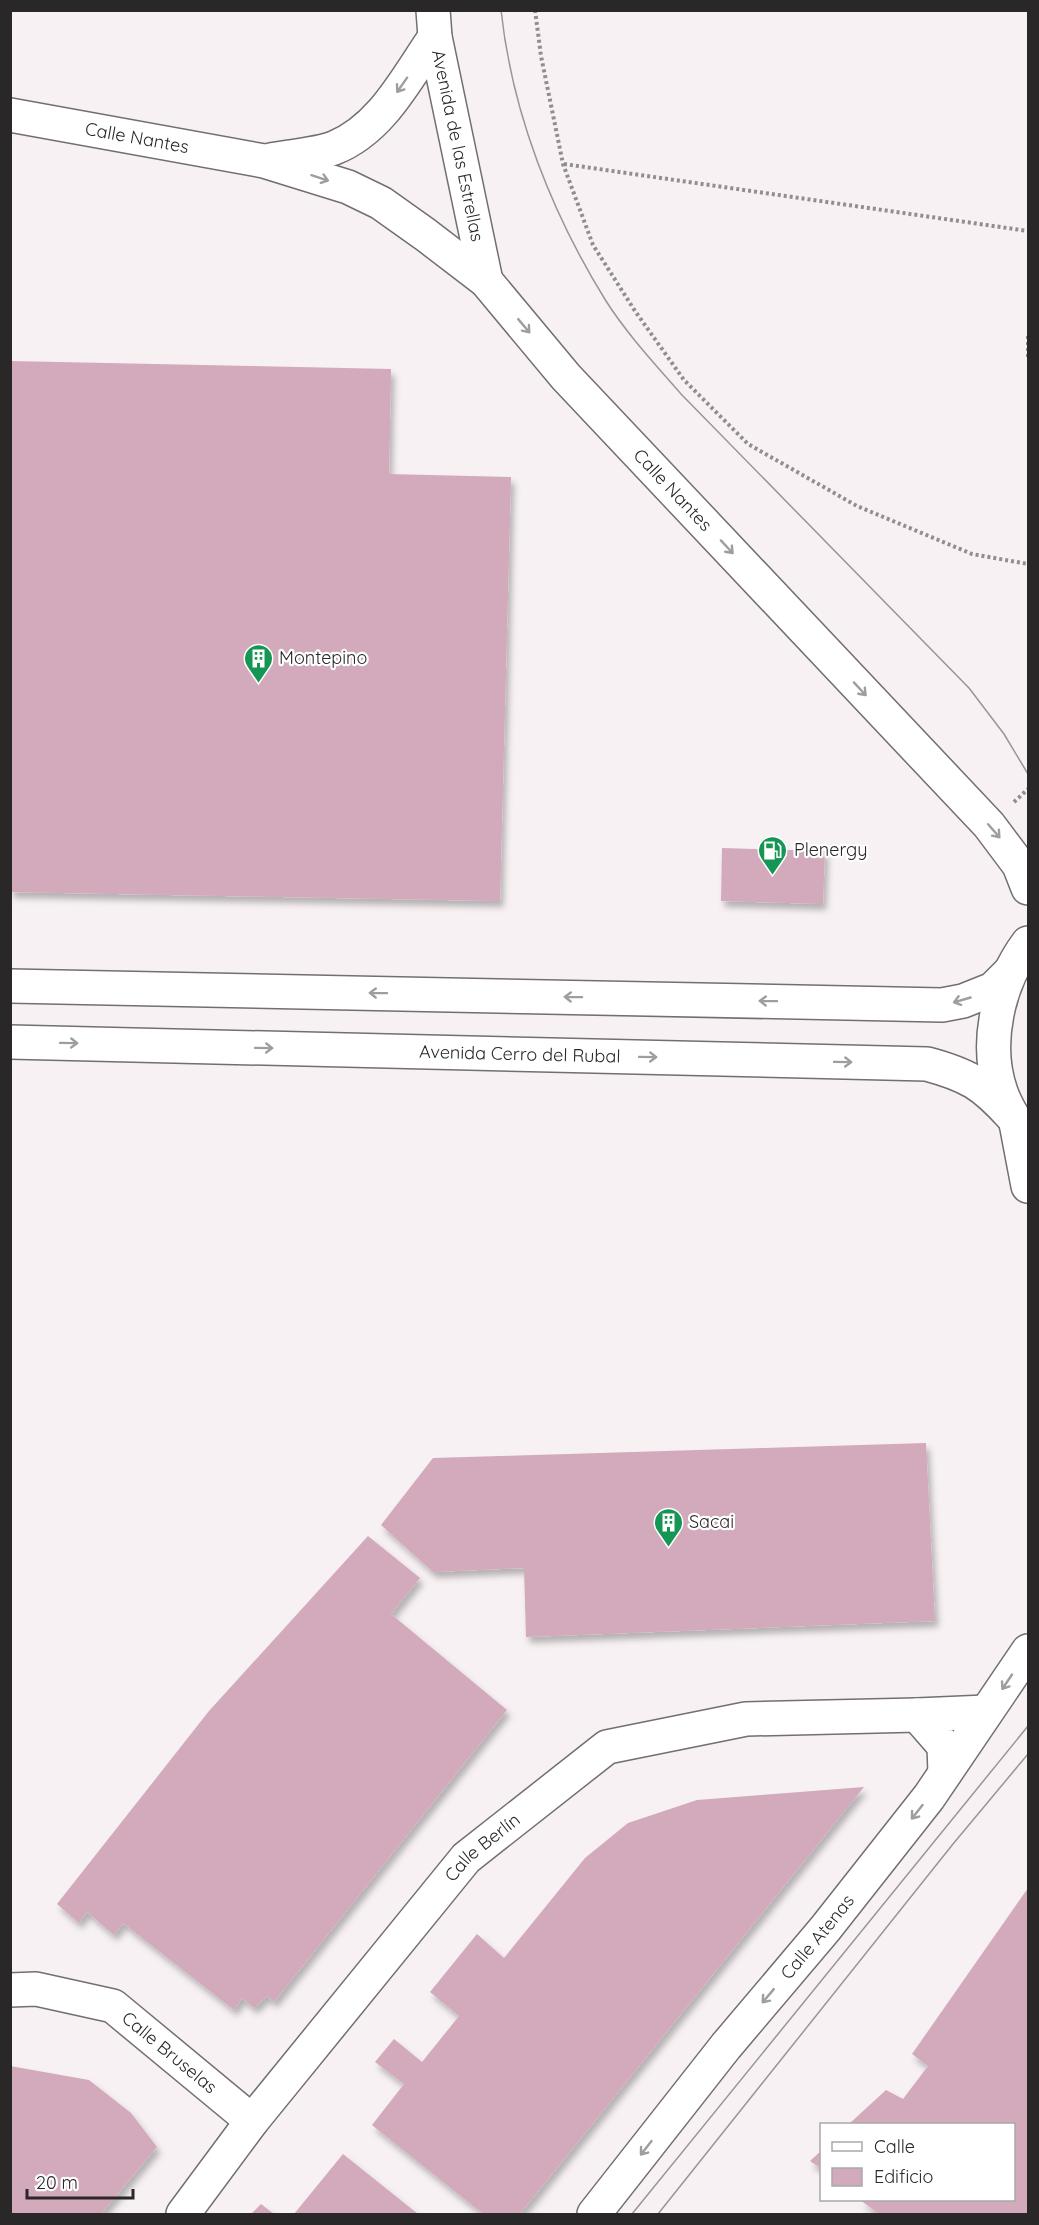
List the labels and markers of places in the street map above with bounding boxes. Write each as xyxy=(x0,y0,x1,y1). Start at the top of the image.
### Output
building icon: Montepino xyxy=(242,642,274,684)
place label: Montepino xyxy=(279,646,367,669)
fuel station icon: Plenergy xyxy=(757,834,789,876)
place label: Plenergy xyxy=(794,838,868,861)
building icon: Sacai xyxy=(652,1506,684,1548)
place label: Sacai xyxy=(689,1510,734,1533)

